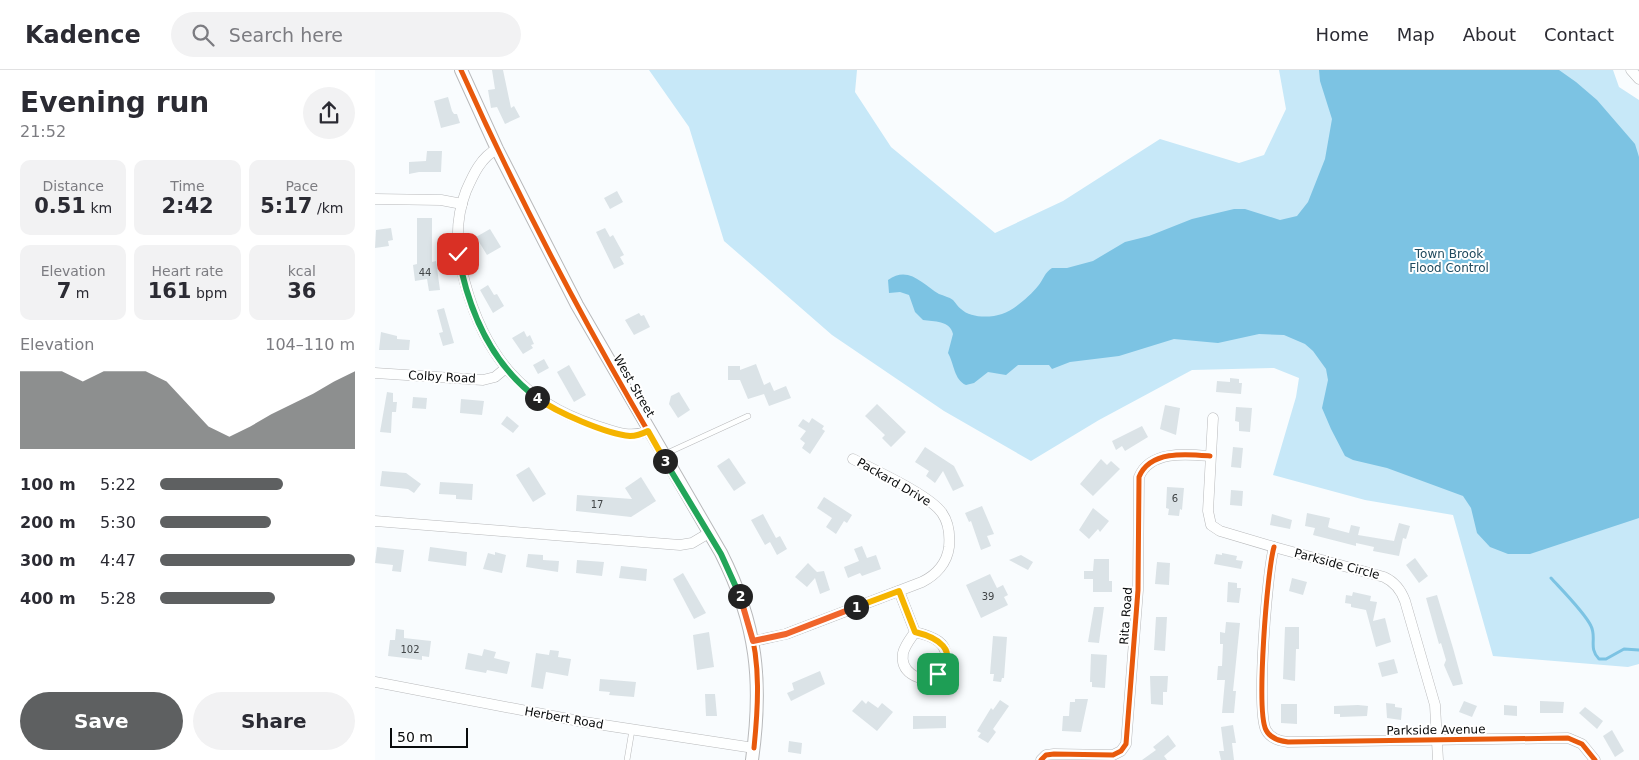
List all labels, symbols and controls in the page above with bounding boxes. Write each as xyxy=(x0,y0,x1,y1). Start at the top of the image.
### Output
search box xyxy=(171,12,521,57)
text: Kadence xyxy=(25,21,141,49)
icon: search xyxy=(189,21,217,49)
text: Search here xyxy=(229,24,343,46)
text: Home xyxy=(1316,24,1369,45)
text: Map xyxy=(1397,24,1435,45)
text: About xyxy=(1463,24,1516,45)
text: Contact xyxy=(1544,24,1614,45)
text: Evening run xyxy=(20,86,209,119)
button: share xyxy=(303,87,355,139)
text: 21:52 xyxy=(20,122,66,141)
text: Distance xyxy=(43,178,104,194)
text: Time xyxy=(170,178,205,194)
text: Pace xyxy=(285,178,318,194)
text: 0.51 xyxy=(34,194,86,218)
text: 2:42 xyxy=(161,194,214,218)
text: 5:17 xyxy=(260,194,312,218)
text: km xyxy=(86,200,112,216)
text: /km xyxy=(312,200,343,216)
pin xyxy=(437,233,479,275)
icon: check xyxy=(444,240,472,268)
park label: Town Brook Flood Control xyxy=(1409,247,1489,275)
text: Elevation xyxy=(41,263,106,279)
text: Heart rate xyxy=(152,263,223,279)
text: kcal xyxy=(288,263,316,279)
house number: 44 xyxy=(419,267,431,278)
text: 7 xyxy=(57,279,71,303)
text: 161 xyxy=(148,279,191,303)
text: 36 xyxy=(287,279,316,303)
text: m xyxy=(71,285,90,301)
text: bpm xyxy=(191,285,227,301)
text: Elevation xyxy=(20,335,94,354)
text: 104–110 m xyxy=(265,335,355,354)
street label: West Street xyxy=(610,352,658,420)
street label: Colby Road xyxy=(408,368,476,386)
pin: 4 xyxy=(525,386,549,410)
text: 4 xyxy=(533,390,542,406)
pin: 3 xyxy=(653,448,677,474)
text: 3 xyxy=(661,453,670,469)
street label: Packard Drive xyxy=(855,455,933,509)
text: 100 m xyxy=(20,475,76,494)
text: 5:22 xyxy=(100,475,136,494)
house number: 6 xyxy=(1172,493,1178,504)
house number: 17 xyxy=(591,499,603,510)
text: 200 m xyxy=(20,513,76,532)
text: 5:30 xyxy=(100,513,136,532)
street label: Parkside Circle xyxy=(1293,546,1381,582)
text: 300 m xyxy=(20,551,76,570)
text: 4:47 xyxy=(100,551,136,570)
pin: 2 xyxy=(727,584,753,608)
street label: Rita Road xyxy=(1117,587,1135,645)
text: 2 xyxy=(736,588,745,604)
text: 400 m xyxy=(20,589,76,608)
text: 5:28 xyxy=(100,589,136,608)
house number: 39 xyxy=(982,591,994,602)
pin: 1 xyxy=(843,594,869,620)
text: 1 xyxy=(852,599,861,615)
house number: 102 xyxy=(400,644,420,655)
pin xyxy=(917,653,959,695)
icon: arrive xyxy=(924,660,952,688)
button: Save xyxy=(20,692,183,750)
button: Share xyxy=(193,692,355,750)
street label: Herbert Road xyxy=(523,704,605,732)
street label: Parkside Avenue xyxy=(1386,722,1486,738)
scale bar xyxy=(390,725,467,748)
text: 50 m xyxy=(397,729,433,745)

